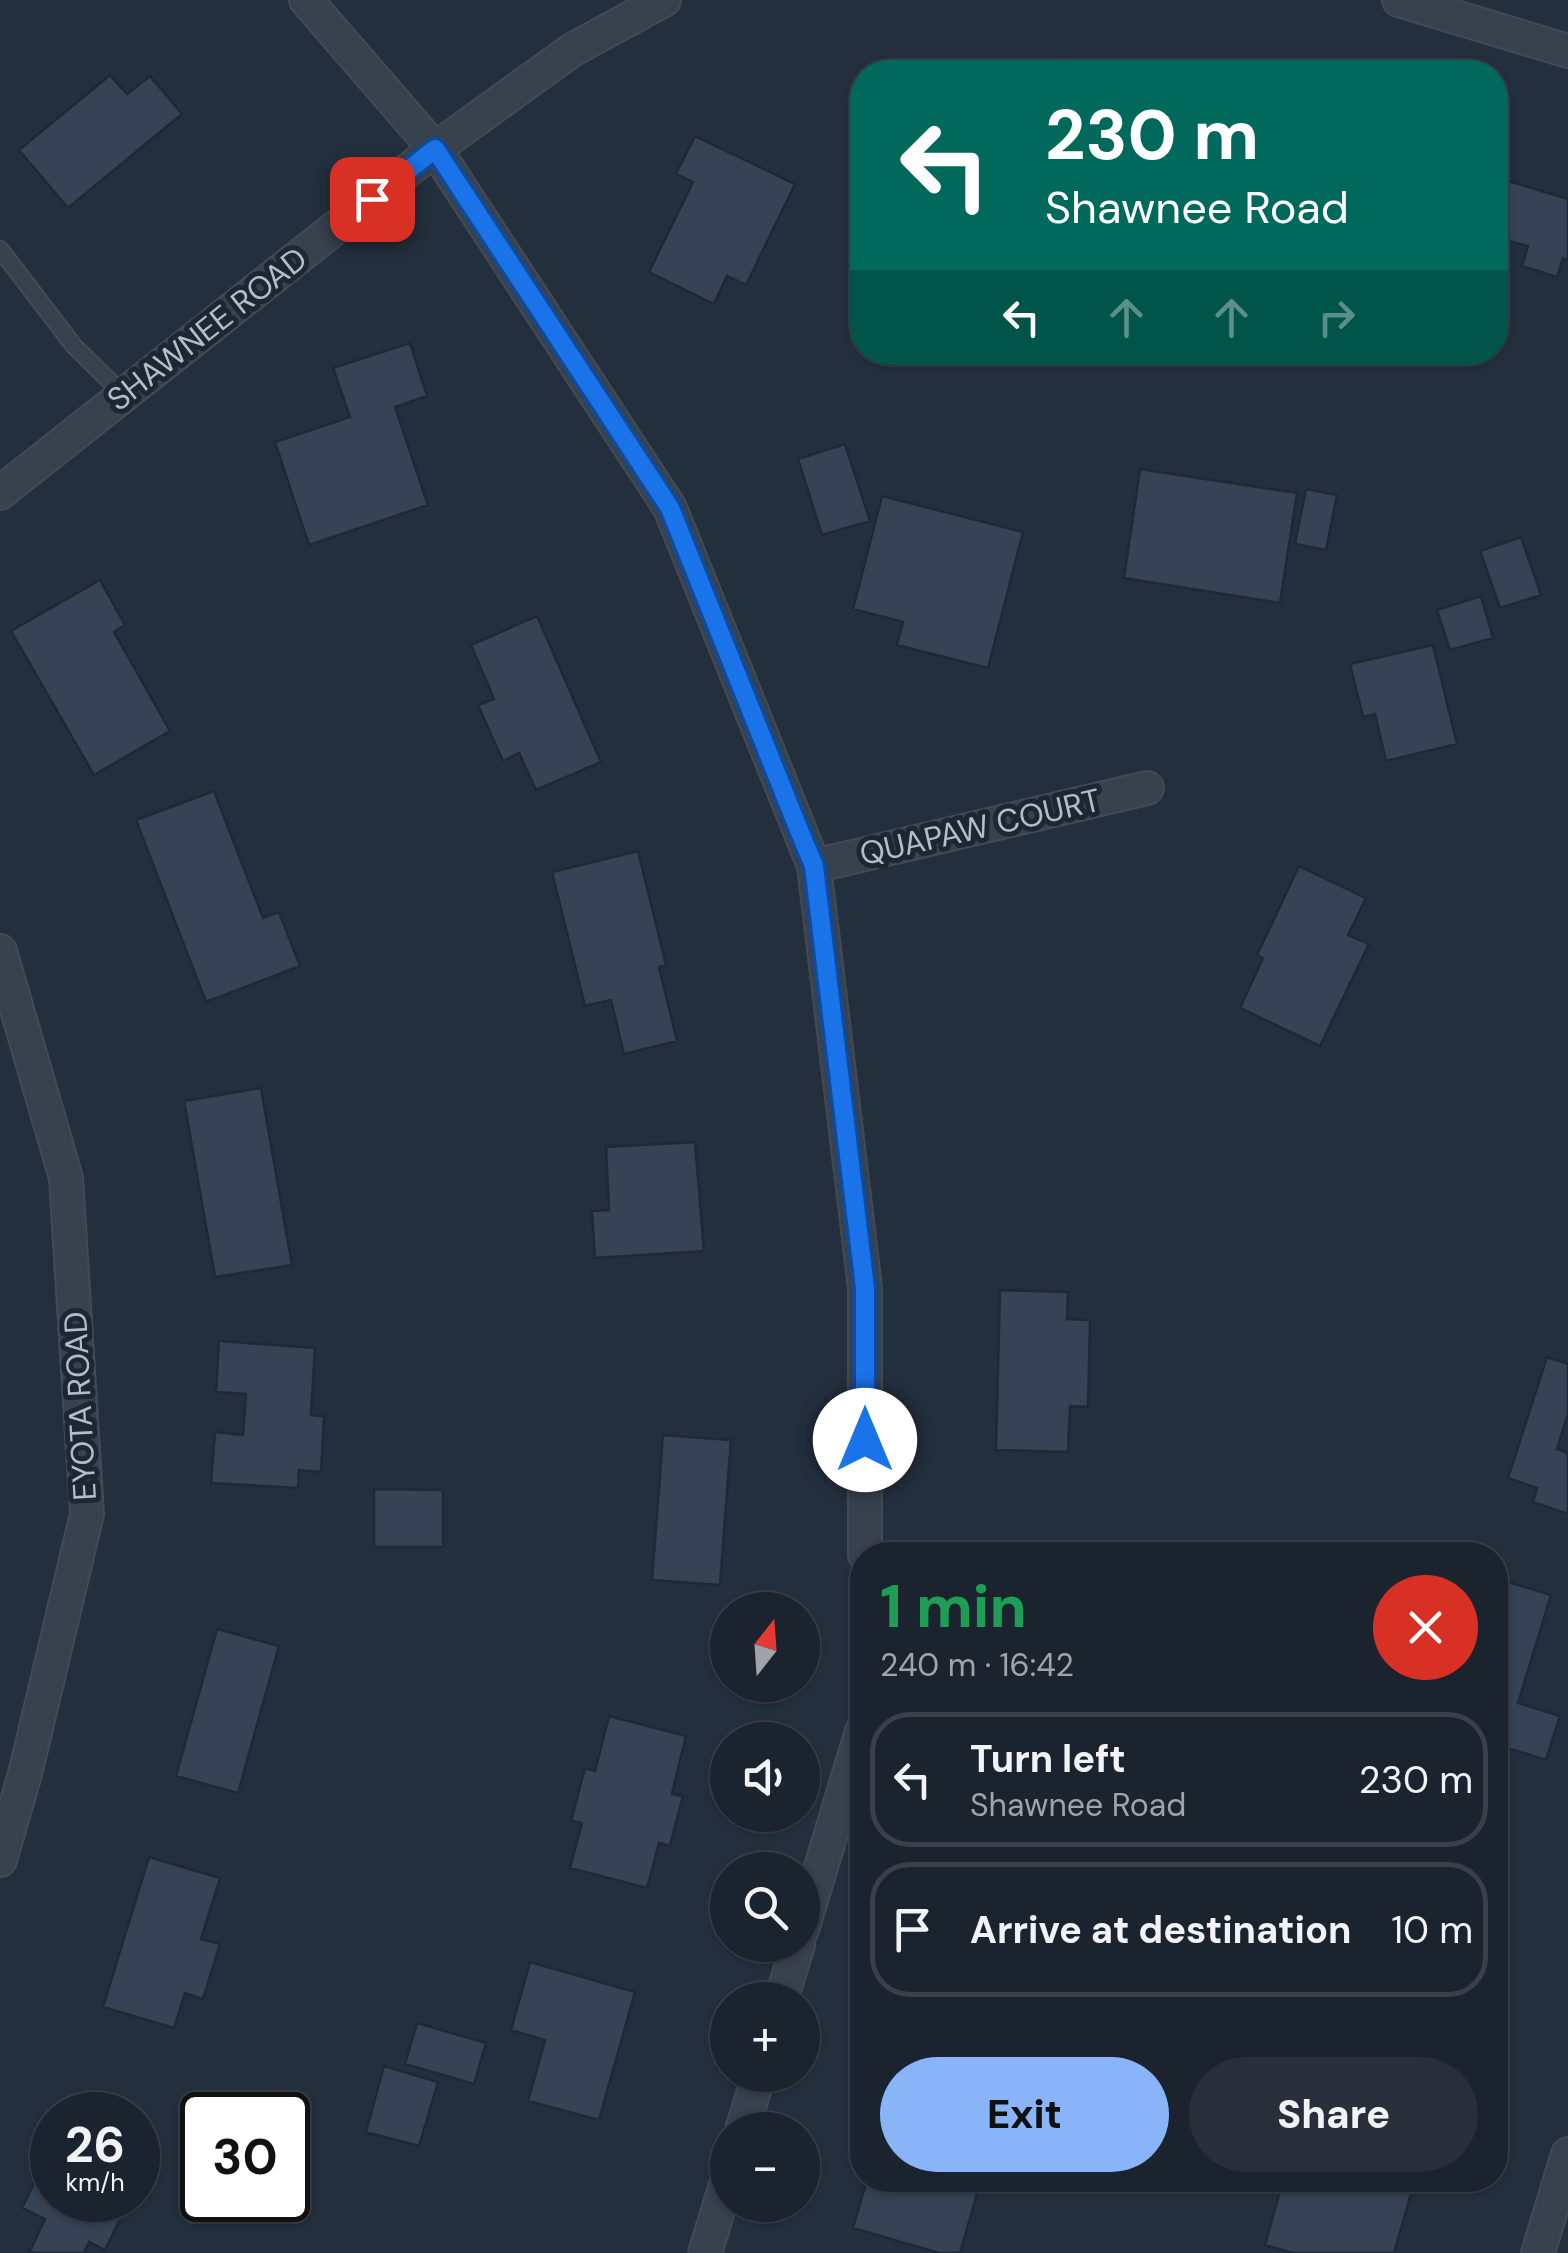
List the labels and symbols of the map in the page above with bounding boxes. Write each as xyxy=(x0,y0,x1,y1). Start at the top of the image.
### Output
pin xyxy=(330,157,415,242)
street label: SHAWNEE ROAD xyxy=(99,238,315,420)
street label: QUAPAW COURT xyxy=(855,779,1105,875)
street label: EYOTA ROAD xyxy=(54,1310,106,1502)
position arrow xyxy=(813,1388,917,1492)
north arrow xyxy=(710,1592,820,1702)
speed limit sign: 30 xyxy=(180,2092,310,2222)

